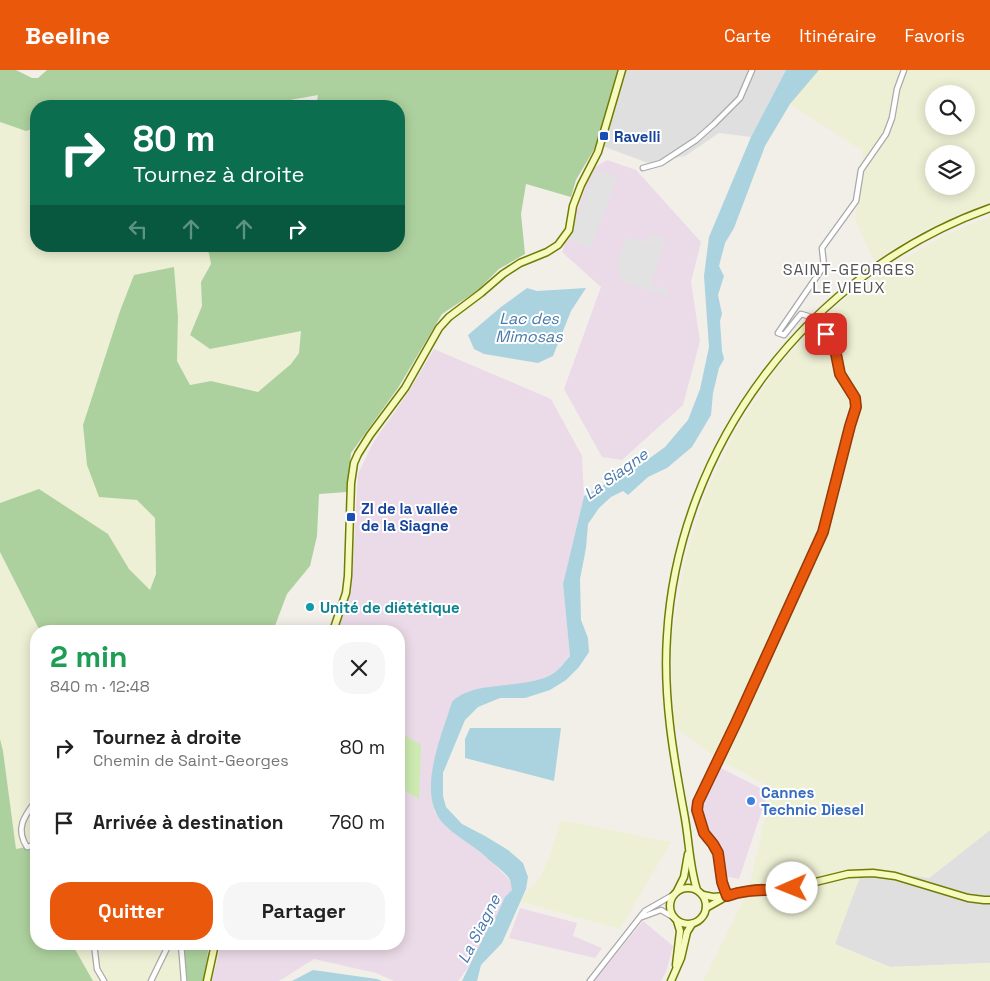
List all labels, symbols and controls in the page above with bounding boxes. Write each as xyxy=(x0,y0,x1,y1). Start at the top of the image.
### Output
text: Beeline xyxy=(25,20,110,51)
text: Carte xyxy=(724,24,771,47)
text: Itinéraire xyxy=(799,24,876,47)
text: Favoris xyxy=(904,24,965,47)
map controls xyxy=(925,85,975,195)
button: search xyxy=(925,85,975,135)
text: 80 m xyxy=(133,117,215,161)
icon: right xyxy=(50,120,115,185)
place label: Ravelli xyxy=(614,127,660,146)
marker: Ravelli xyxy=(598,130,610,142)
button: layers xyxy=(925,145,975,195)
text: Tournez à droite xyxy=(133,160,304,188)
icon: left xyxy=(124,215,152,243)
icon: ahead xyxy=(177,215,205,243)
icon: ahead xyxy=(230,215,258,243)
icon: right xyxy=(283,215,311,243)
district label: SAINT-GEORGES LE VIEUX xyxy=(783,259,915,298)
water label: Lac des Mimosas xyxy=(495,308,563,347)
pin xyxy=(805,313,847,355)
icon: arrive xyxy=(812,320,840,348)
water label: La Siagne xyxy=(580,443,653,504)
place label: ZI de la vallée de la Siagne xyxy=(361,499,458,535)
marker: ZI de la vallée de la Siagne xyxy=(345,511,357,523)
place label: Unité de diététique xyxy=(320,598,460,617)
marker: Unité de diététique xyxy=(304,601,316,613)
text: 2 min xyxy=(50,637,128,676)
button: close xyxy=(333,642,385,694)
text: 840 m · 12:48 xyxy=(50,676,150,697)
text: Tournez à droite xyxy=(93,725,242,750)
icon: right xyxy=(50,734,78,762)
text: 80 m xyxy=(340,735,385,760)
text: Chemin de Saint-Georges xyxy=(93,750,289,771)
place label: Cannes Technic Diesel xyxy=(761,783,864,819)
marker: Cannes Technic Diesel xyxy=(745,795,757,807)
icon: arrive xyxy=(50,809,78,837)
text: Arrivée à destination xyxy=(93,810,283,835)
text: 760 m xyxy=(329,810,385,835)
position arrow xyxy=(765,861,817,913)
button: Quitter xyxy=(50,882,213,940)
button: Partager xyxy=(223,882,385,940)
water label: La Siagne xyxy=(453,891,505,967)

